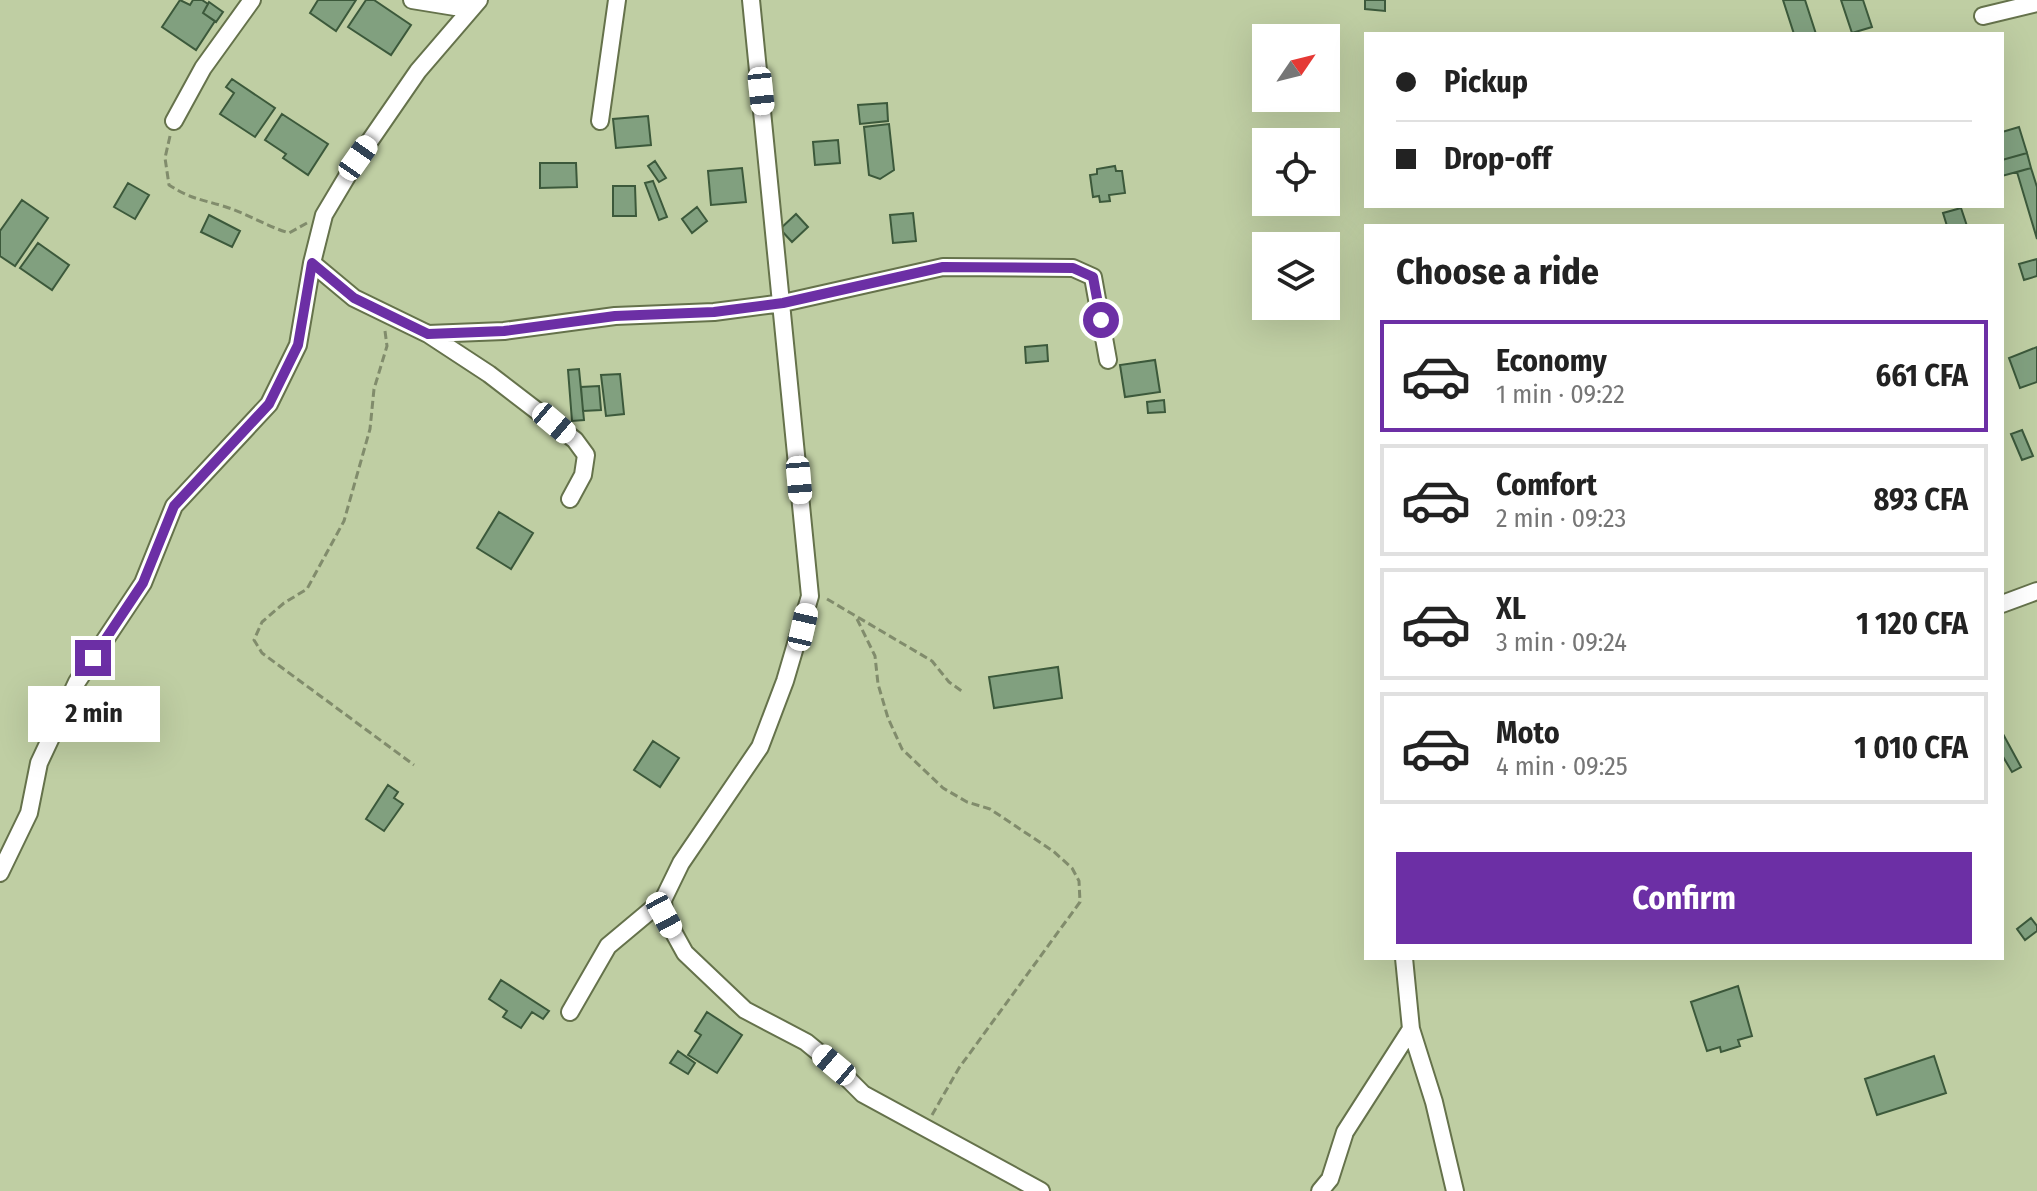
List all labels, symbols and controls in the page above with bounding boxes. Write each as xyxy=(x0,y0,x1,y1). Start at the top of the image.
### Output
north arrow xyxy=(1252,24,1340,112)
map controls xyxy=(1252,24,1340,320)
text: Pickup xyxy=(1444,64,1528,100)
car xyxy=(747,66,775,116)
button: locate xyxy=(1252,128,1340,216)
car xyxy=(334,131,382,185)
text: Drop-off xyxy=(1444,141,1551,177)
button: layers xyxy=(1252,232,1340,320)
text: Choose a ride xyxy=(1396,250,1599,294)
route start xyxy=(1083,302,1119,338)
icon: car xyxy=(1400,340,1472,412)
text: Economy xyxy=(1496,343,1607,379)
text: 661 CFA xyxy=(1875,358,1968,394)
text: 1 min · 09:22 xyxy=(1496,379,1625,410)
car xyxy=(528,398,580,448)
car xyxy=(785,455,813,505)
icon: car xyxy=(1400,464,1472,536)
text: Comfort xyxy=(1496,467,1597,503)
text: 893 CFA xyxy=(1873,482,1968,518)
text: 2 min · 09:23 xyxy=(1496,503,1626,534)
icon: car xyxy=(1400,588,1472,660)
text: XL xyxy=(1496,591,1526,627)
car xyxy=(786,601,820,653)
text: 1 120 CFA xyxy=(1856,606,1968,642)
text: 3 min · 09:24 xyxy=(1496,627,1627,658)
route end xyxy=(75,640,111,676)
callout: 2 min xyxy=(27,686,159,742)
text: 2 min xyxy=(65,698,123,729)
icon: car xyxy=(1400,712,1472,784)
text: Moto xyxy=(1496,715,1560,751)
text: 1 010 CFA xyxy=(1854,730,1968,766)
text: 4 min · 09:25 xyxy=(1496,751,1628,782)
button: Confirm xyxy=(1396,852,1972,944)
car xyxy=(642,888,686,942)
car xyxy=(808,1040,860,1090)

